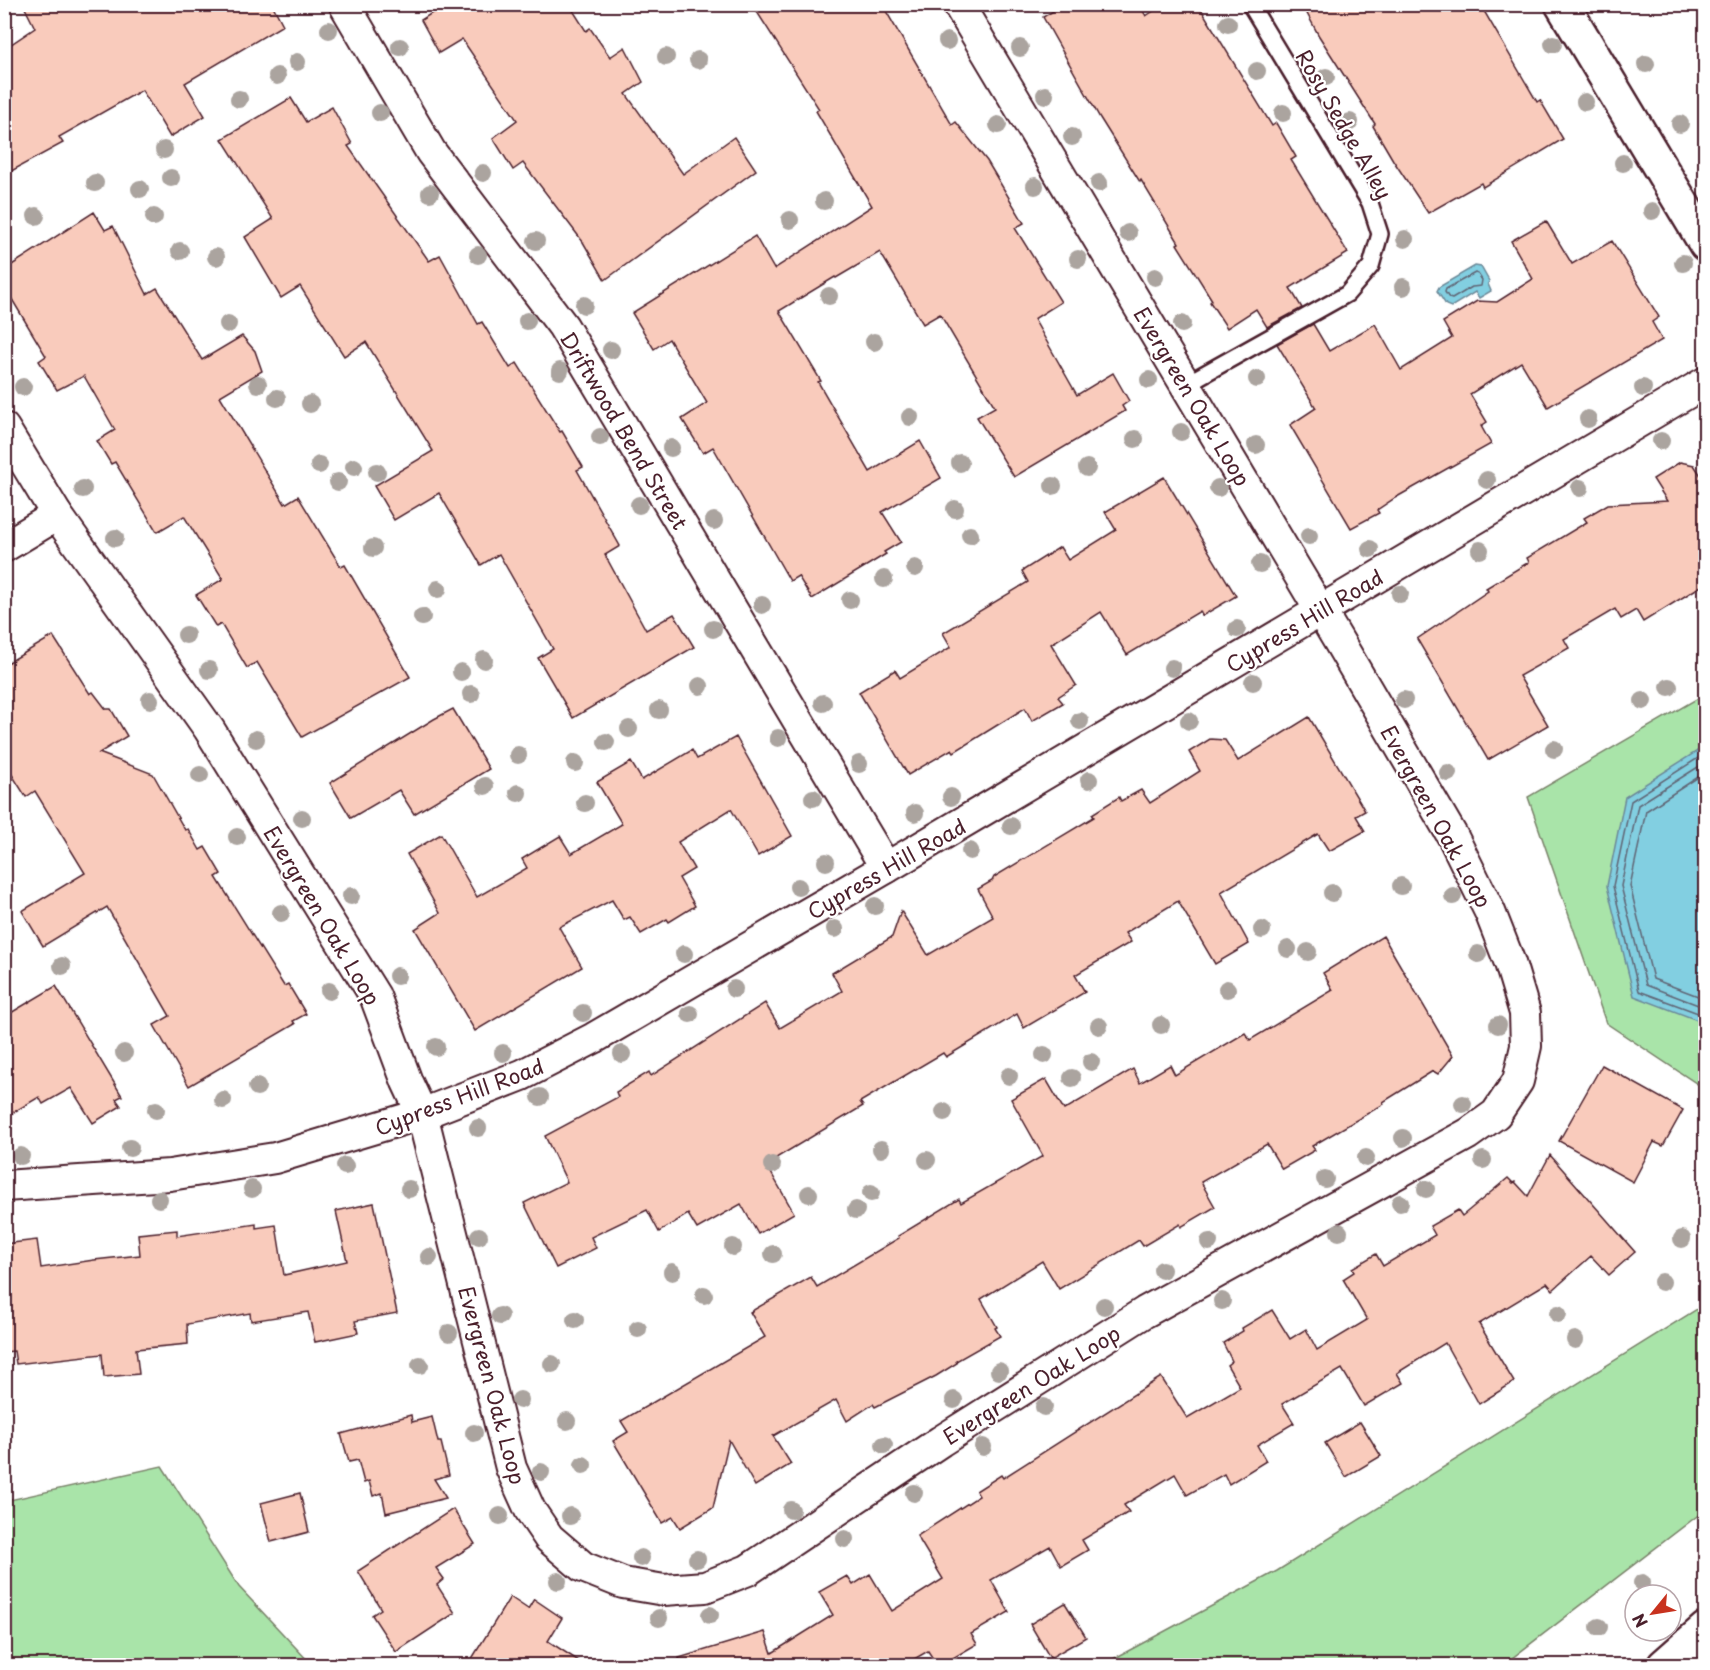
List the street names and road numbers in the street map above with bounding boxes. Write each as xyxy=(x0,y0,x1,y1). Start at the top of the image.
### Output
street label: Rosy Sedge Alley xyxy=(1289,43,1401,205)
street label: Evergreen Oak Loop xyxy=(1127,300,1259,492)
street label: Driftwood Bend Street xyxy=(553,325,697,535)
street label: Cypress Hill Road xyxy=(1219,560,1389,680)
street label: Evergreen Oak Loop xyxy=(1374,719,1500,913)
street label: Cypress Hill Road xyxy=(801,809,971,927)
street label: Evergreen Oak Loop xyxy=(257,819,389,1011)
street label: Cypress Hill Road xyxy=(370,1049,548,1143)
street label: Evergreen Oak Loop xyxy=(451,1282,535,1488)
street label: Evergreen Oak Loop xyxy=(936,1316,1126,1452)

